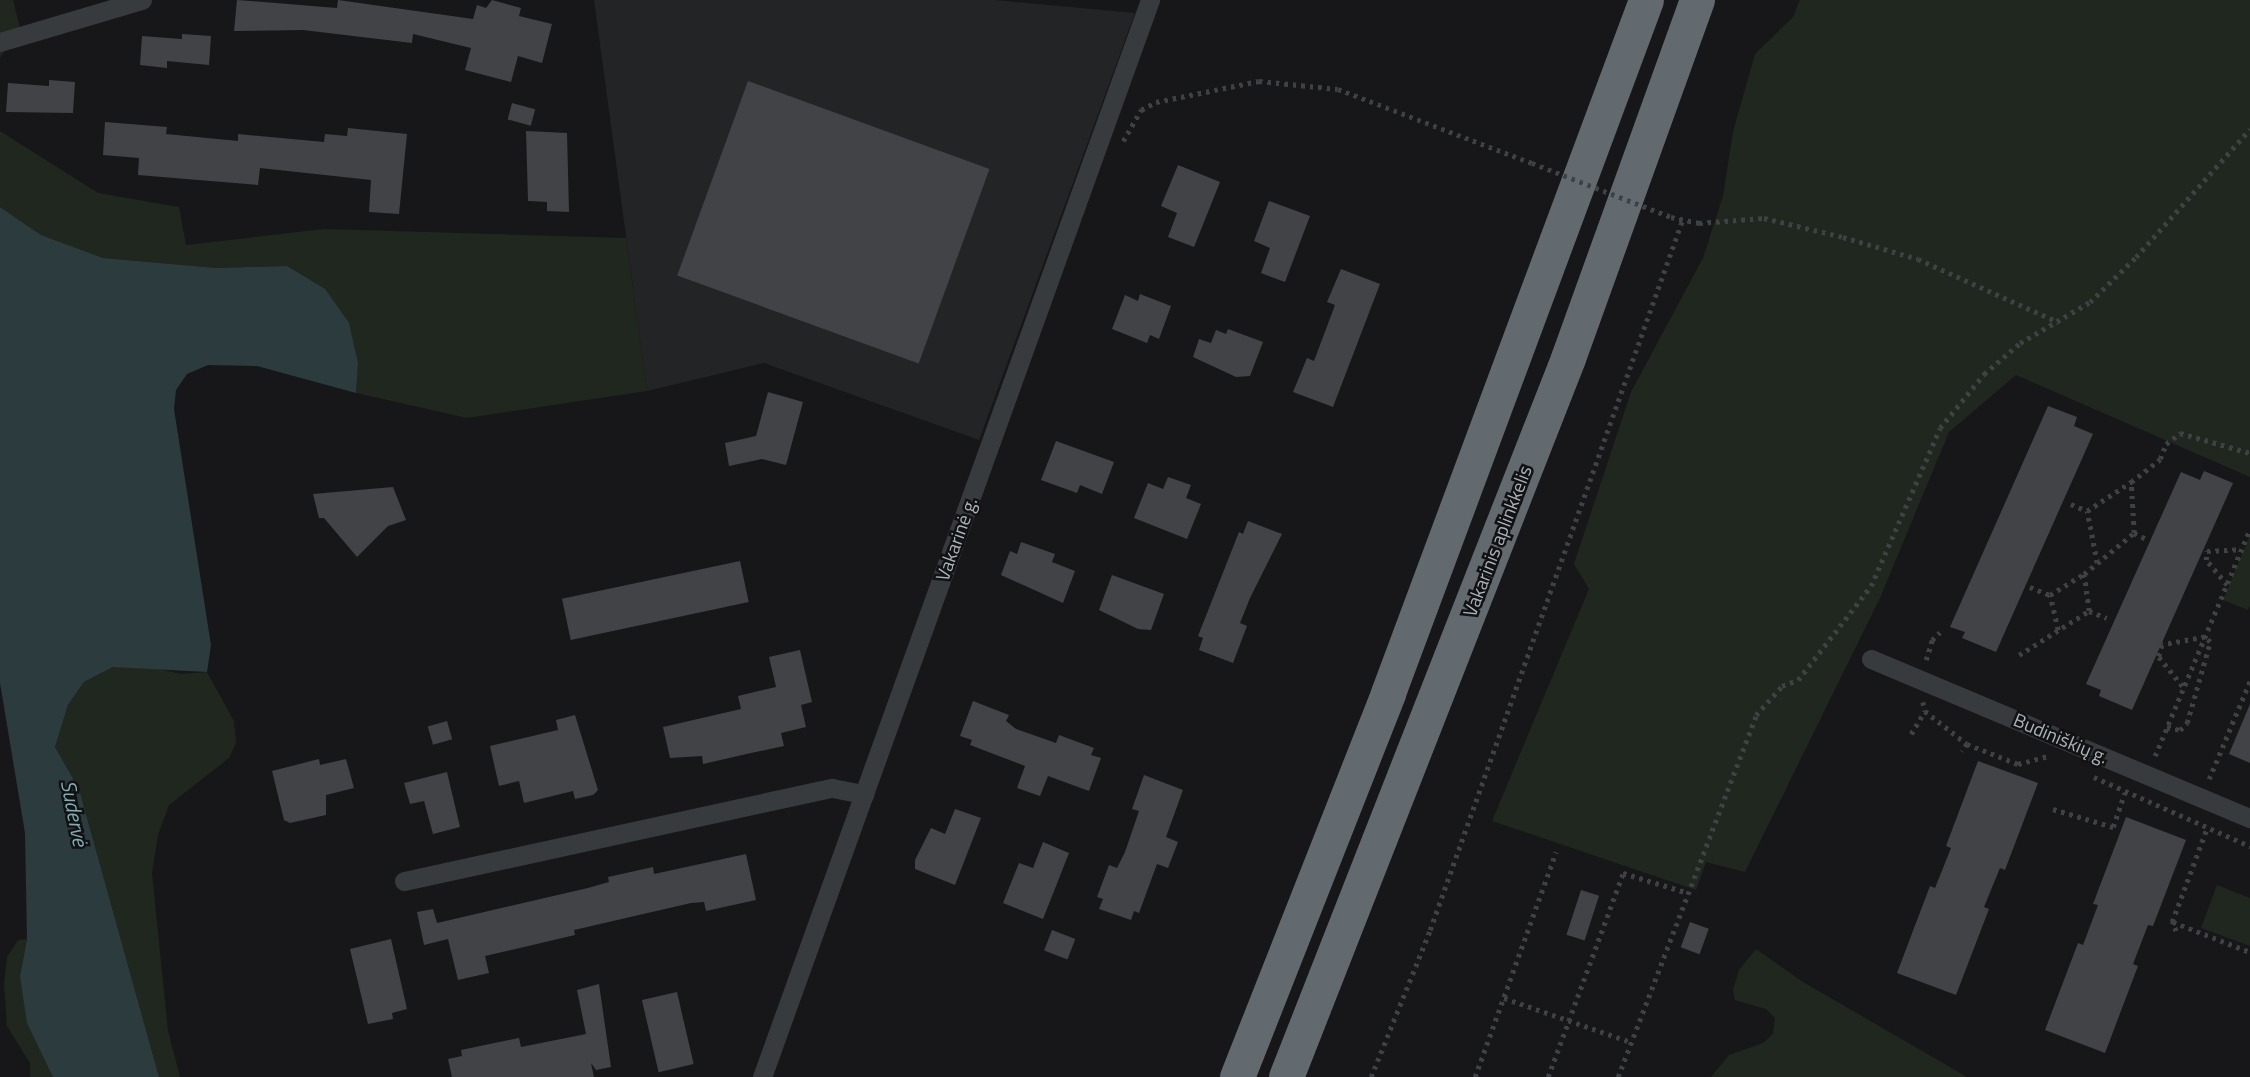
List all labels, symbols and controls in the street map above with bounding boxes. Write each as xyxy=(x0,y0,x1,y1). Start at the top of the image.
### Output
street label: Vakarinis aplinkkelis xyxy=(1458,462,1536,620)
street label: Vakarinė g. xyxy=(930,494,982,584)
street label: Budiniškių g. xyxy=(2010,708,2112,768)
water label: Sudervė xyxy=(56,778,94,848)

